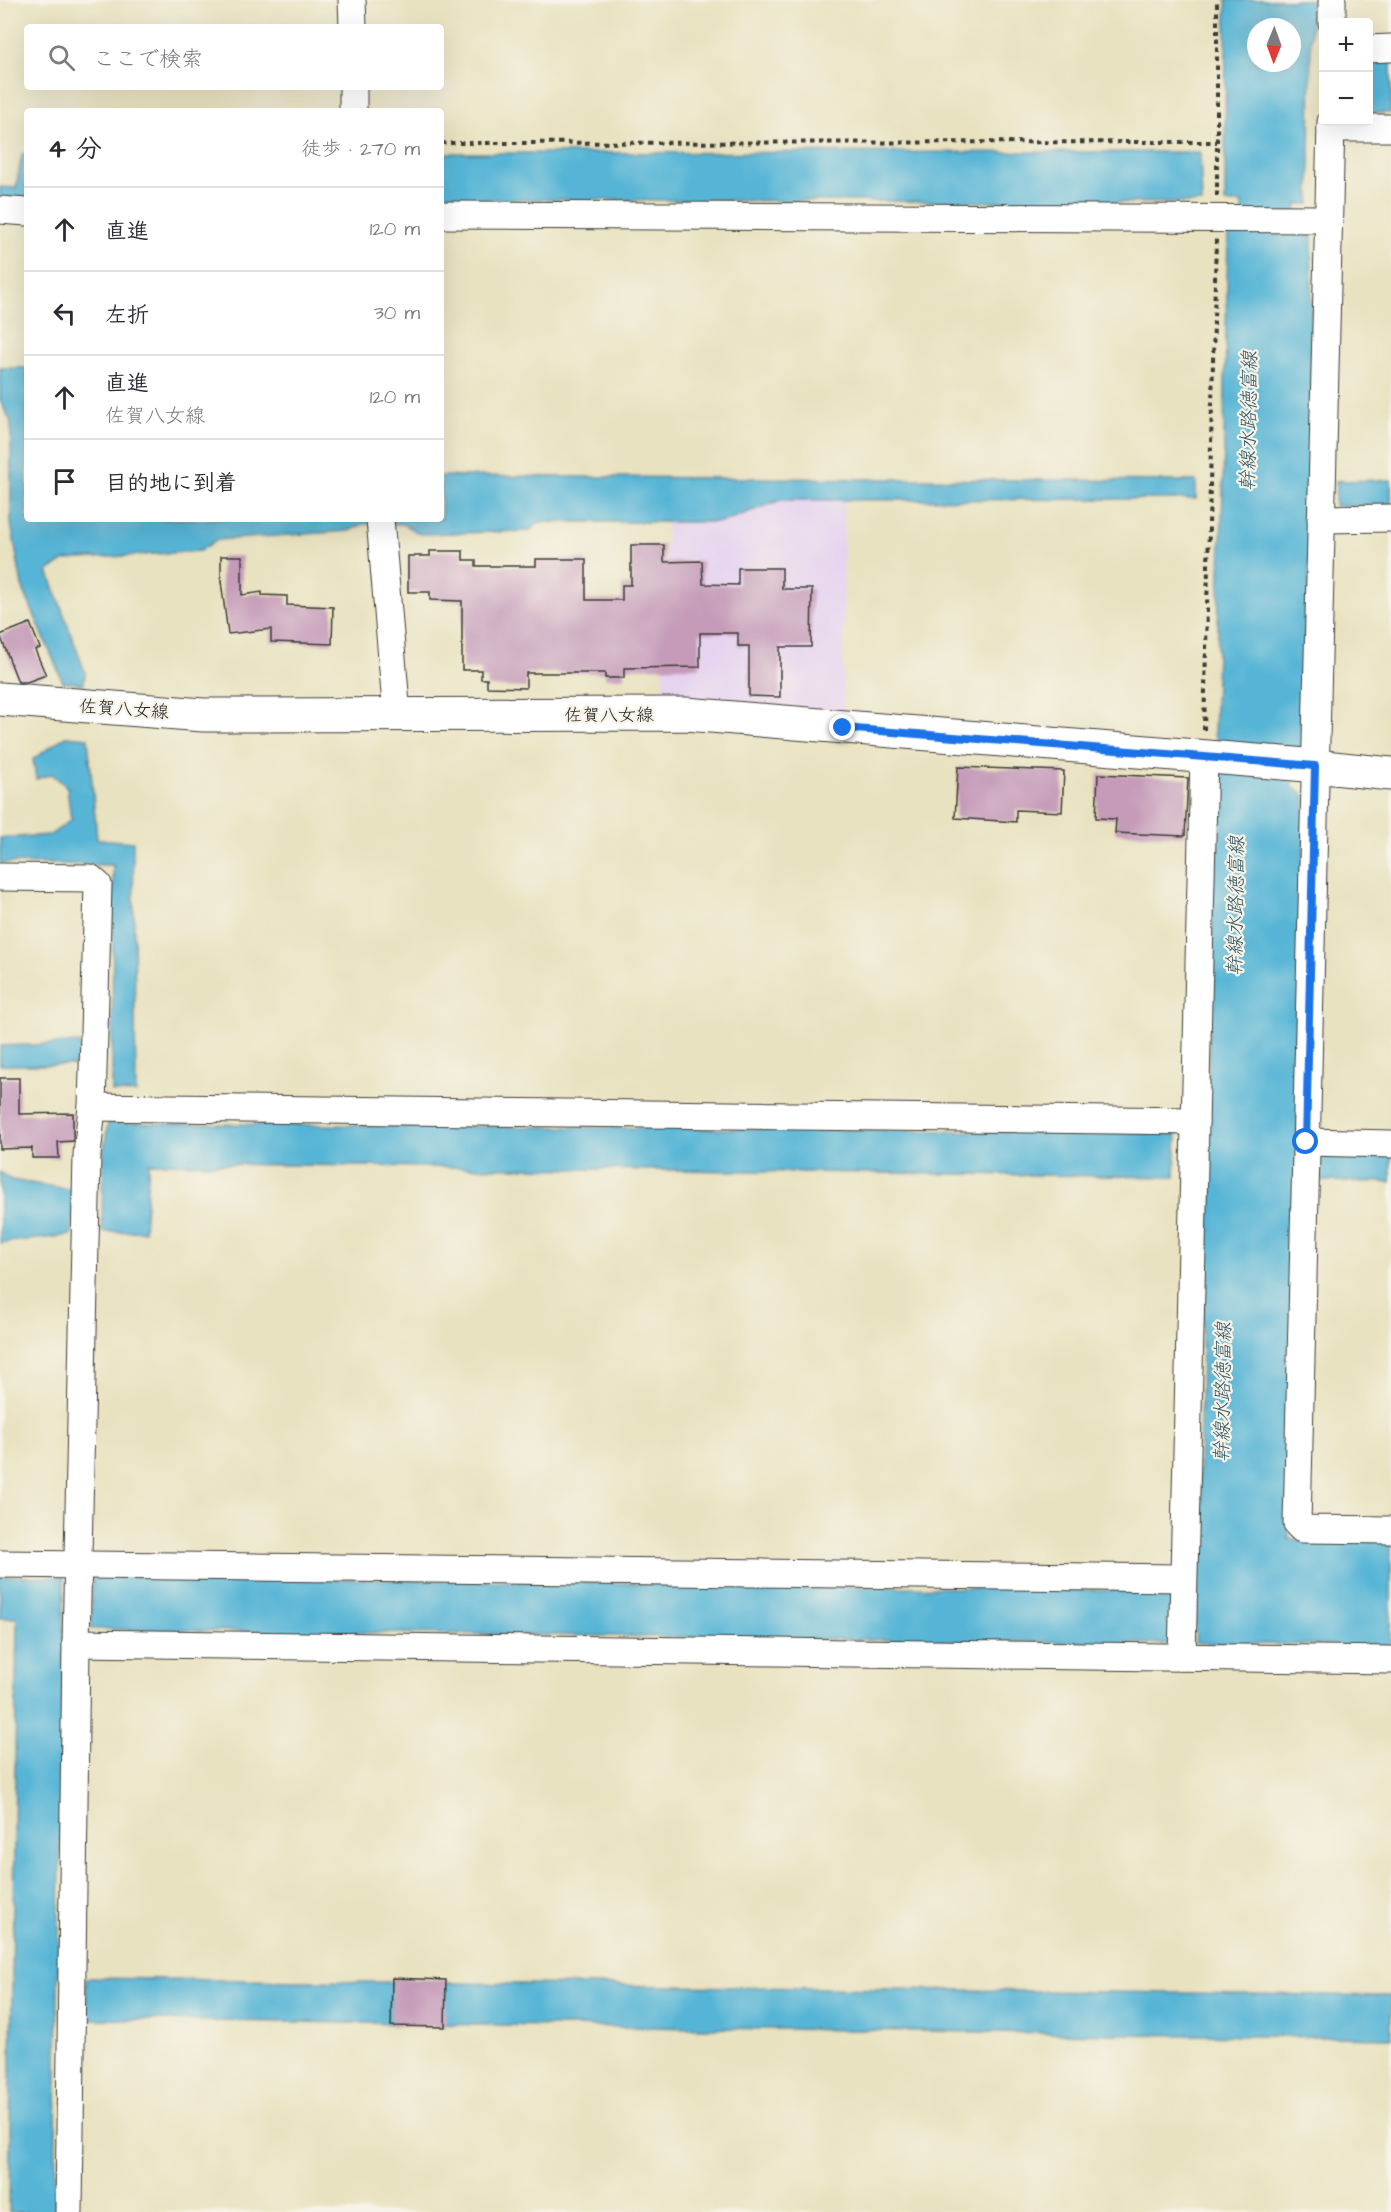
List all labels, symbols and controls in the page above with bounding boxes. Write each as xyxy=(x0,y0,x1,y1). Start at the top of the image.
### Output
north arrow xyxy=(1247,18,1301,72)
map controls xyxy=(1319,18,1373,126)
button: + xyxy=(1319,18,1373,72)
search box xyxy=(24,24,444,90)
icon: search xyxy=(45,41,78,74)
text: ここで検索 xyxy=(93,44,203,75)
button: − xyxy=(1319,72,1373,126)
text: 4 分 xyxy=(48,131,102,167)
text: 徒歩 · 270 m xyxy=(301,135,420,163)
icon: ahead xyxy=(48,213,81,246)
text: 120 m xyxy=(370,215,420,243)
text: 直進 xyxy=(105,216,149,247)
icon: left xyxy=(48,297,81,330)
text: 30 m xyxy=(374,299,420,327)
text: 左折 xyxy=(105,300,149,331)
water label: 幹線水路徳富線 xyxy=(1234,350,1264,491)
text: 直進 xyxy=(105,368,149,399)
icon: ahead xyxy=(48,381,81,414)
text: 120 m xyxy=(370,383,420,411)
text: 佐賀八女線 xyxy=(105,402,205,430)
icon: arrive xyxy=(48,465,81,498)
text: 目的地に到着 xyxy=(105,468,237,499)
street label: 佐賀八女線 xyxy=(78,694,170,725)
street label: 佐賀八女線 xyxy=(564,703,654,728)
route end xyxy=(829,714,855,740)
water label: 幹線水路徳富線 xyxy=(1221,835,1251,976)
route start xyxy=(1292,1128,1318,1154)
water label: 幹線水路徳富線 xyxy=(1208,1321,1238,1462)

